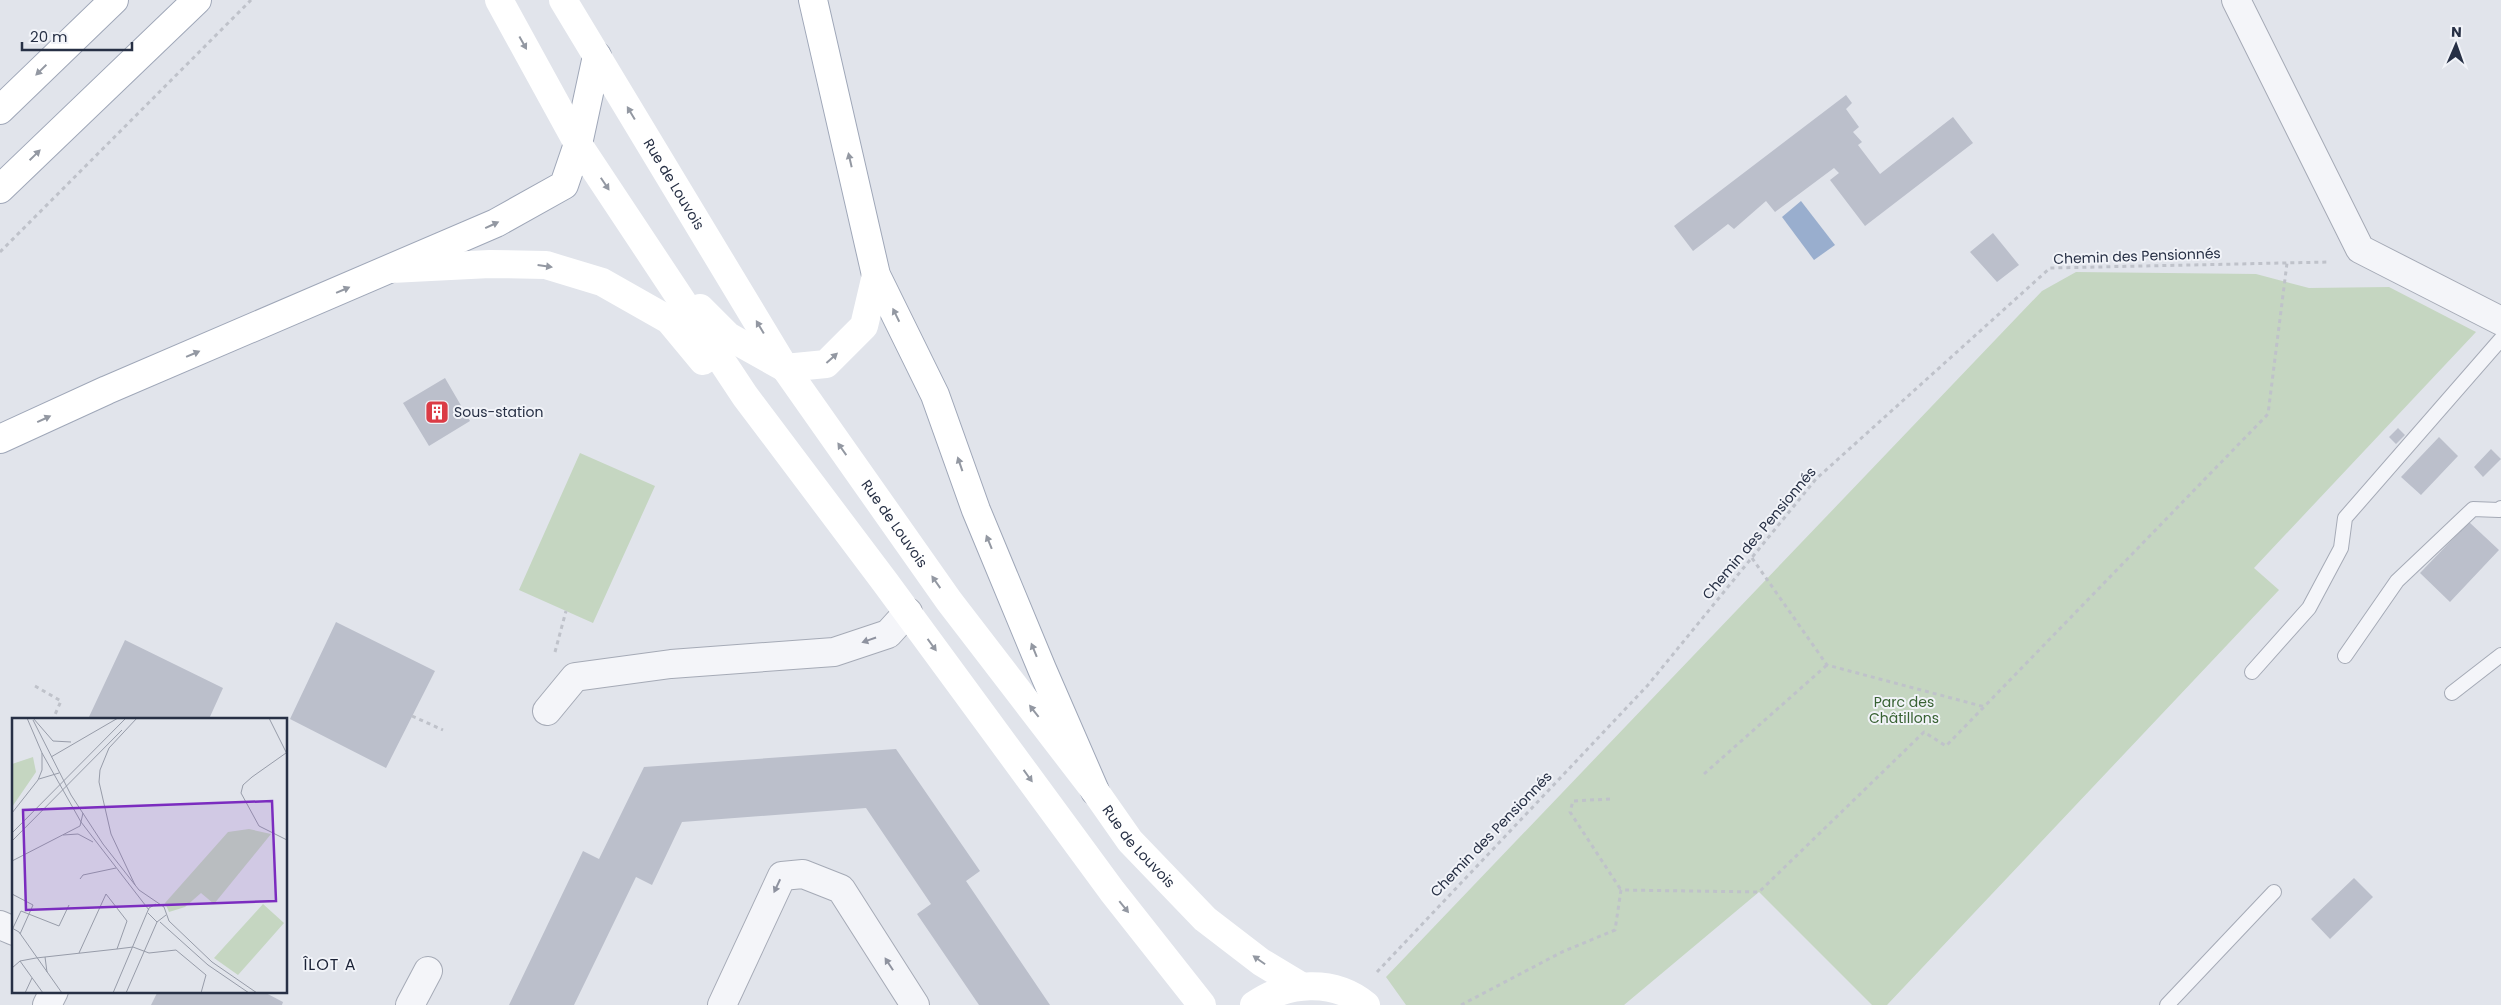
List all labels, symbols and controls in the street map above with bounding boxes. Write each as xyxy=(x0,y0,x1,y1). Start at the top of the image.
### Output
scale bar xyxy=(22,20,132,52)
north arrow xyxy=(2431,20,2481,70)
text: N xyxy=(2451,22,2462,42)
text: 20 m xyxy=(30,26,68,47)
one-way arrow xyxy=(518,36,527,50)
one-way arrow xyxy=(35,64,47,76)
one-way arrow xyxy=(626,106,635,119)
street label: Rue de Louvois xyxy=(639,135,709,234)
one-way arrow xyxy=(29,149,41,161)
one-way arrow xyxy=(846,152,854,167)
one-way arrow xyxy=(600,177,610,191)
one-way arrow xyxy=(484,221,499,229)
street label: Chemin des Pensionnés xyxy=(2053,243,2221,269)
one-way arrow xyxy=(537,262,553,270)
one-way arrow xyxy=(336,286,351,294)
one-way arrow xyxy=(892,308,900,322)
one-way arrow xyxy=(756,320,765,333)
one-way arrow xyxy=(186,349,200,357)
one-way arrow xyxy=(825,352,837,364)
building icon: Sous-station xyxy=(424,399,450,425)
place label: Sous-station xyxy=(454,402,544,422)
one-way arrow xyxy=(37,415,51,423)
one-way arrow xyxy=(837,442,847,456)
one-way arrow xyxy=(956,456,964,471)
street label: Chemin des Pensionnés xyxy=(1697,462,1821,604)
street label: Rue de Louvois xyxy=(857,476,932,572)
one-way arrow xyxy=(985,535,993,549)
one-way arrow xyxy=(931,575,941,588)
one-way arrow xyxy=(862,637,877,644)
one-way arrow xyxy=(927,638,937,652)
one-way arrow xyxy=(1029,643,1037,657)
park label: Parc des Châtillons xyxy=(1869,692,1939,728)
one-way arrow xyxy=(1028,705,1039,718)
inset map xyxy=(12,718,288,992)
street label: Chemin des Pensionnés xyxy=(1426,767,1556,901)
one-way arrow xyxy=(1023,769,1033,783)
street label: Rue de Louvois xyxy=(1098,801,1180,892)
one-way arrow xyxy=(773,879,781,893)
one-way arrow xyxy=(1119,900,1130,913)
district label: ÎLOT A xyxy=(302,953,357,976)
one-way arrow xyxy=(1252,955,1266,965)
one-way arrow xyxy=(884,957,894,971)

